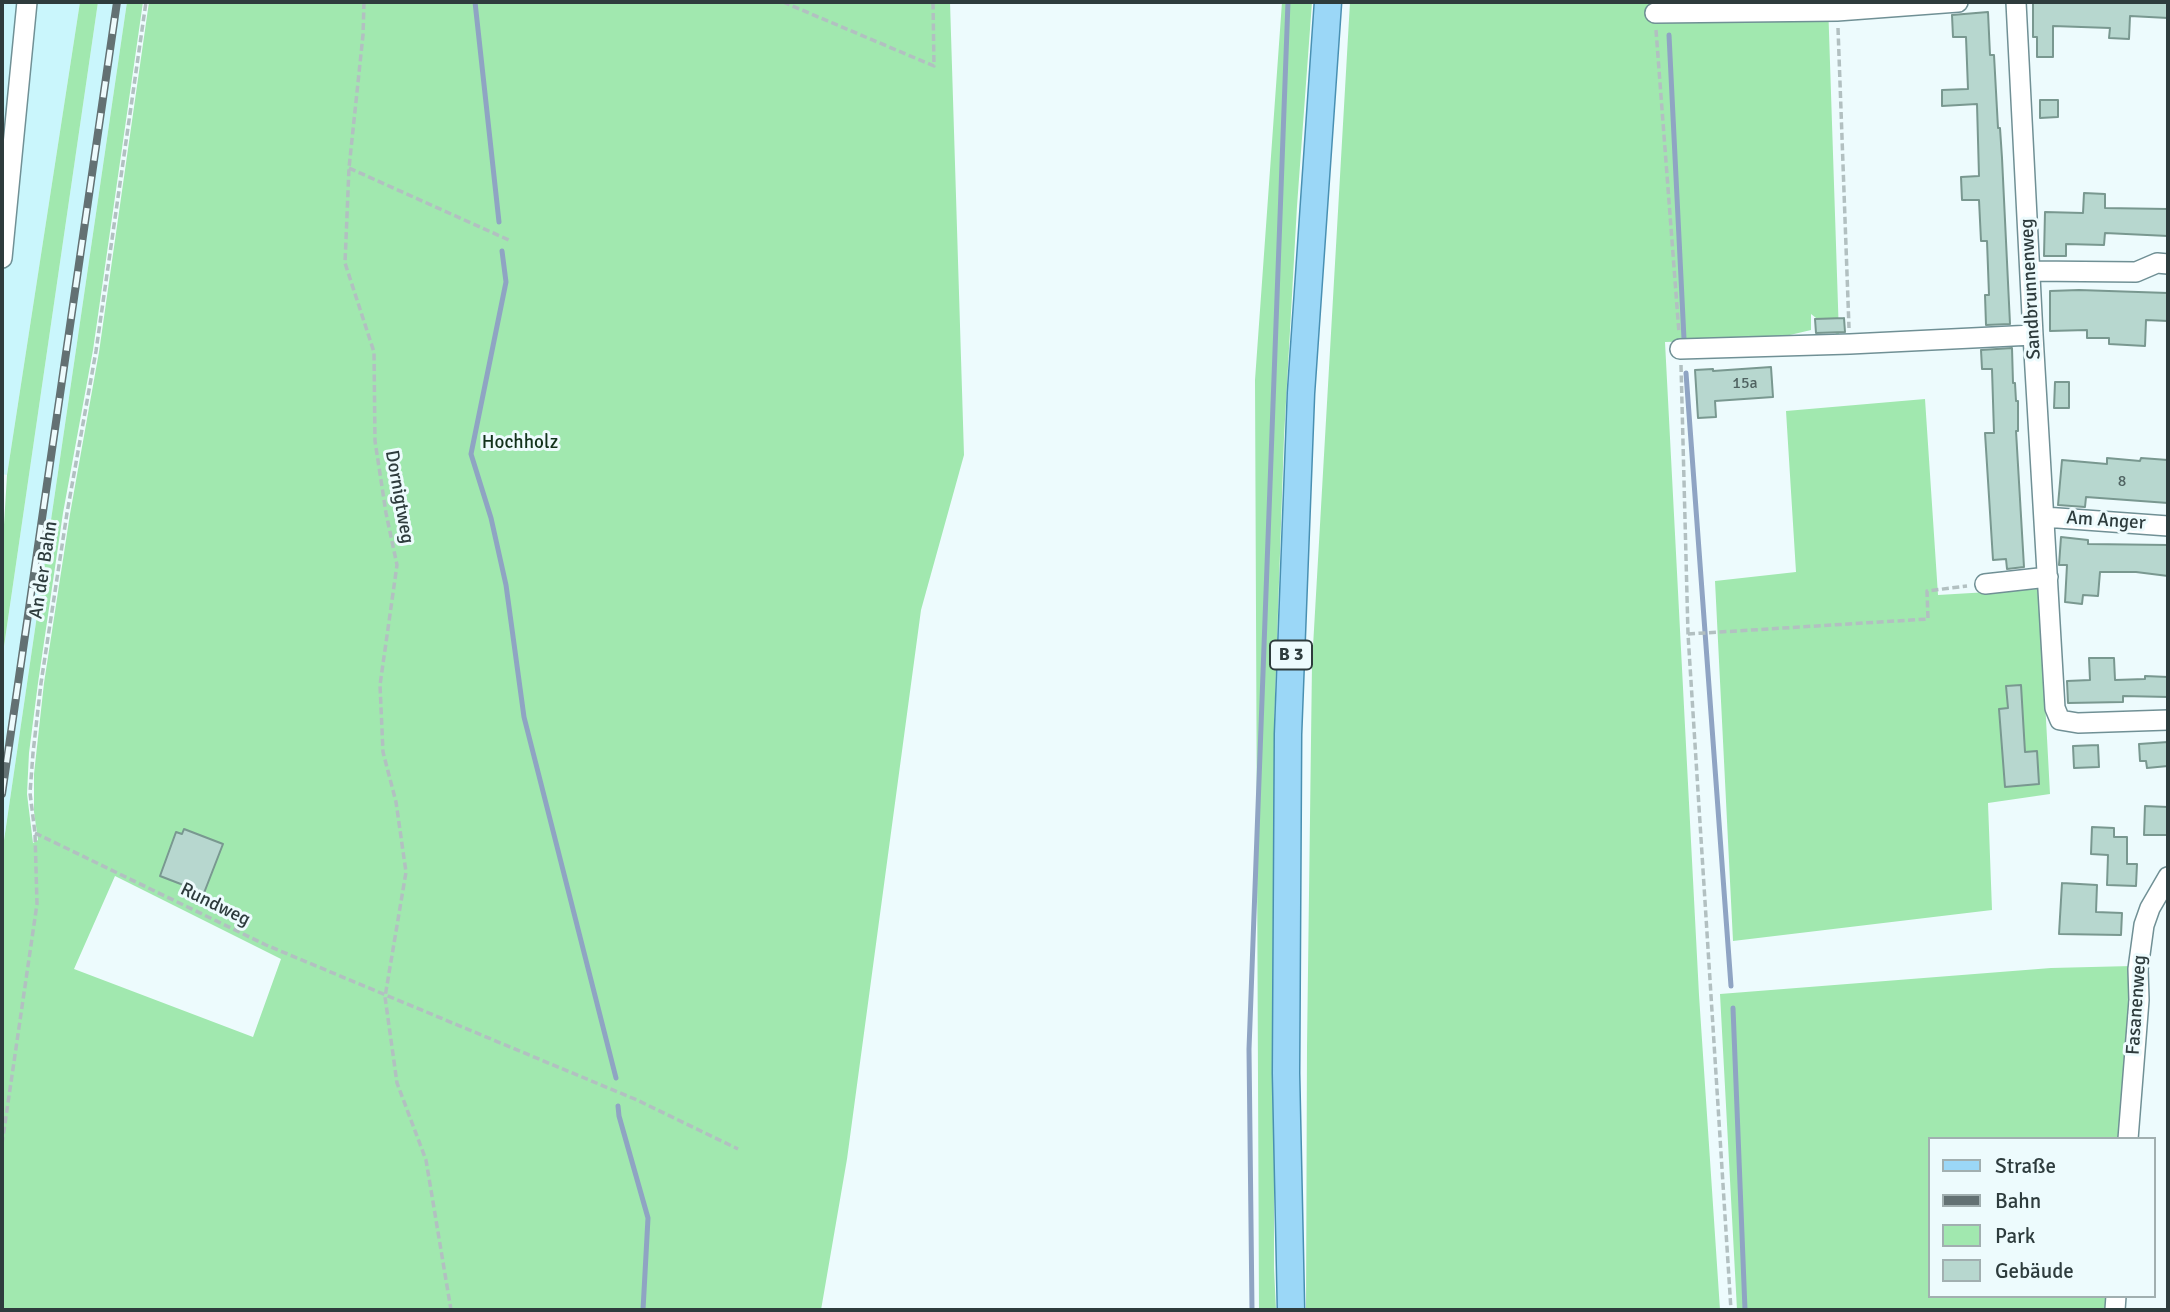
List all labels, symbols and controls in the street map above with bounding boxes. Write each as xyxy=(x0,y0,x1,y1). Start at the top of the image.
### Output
street label: Sandbrunnenweg xyxy=(2016,218,2046,360)
house number: 15a xyxy=(1732,374,1758,394)
park label: Hochholz xyxy=(482,432,558,454)
street label: Dornigtweg xyxy=(380,448,418,546)
house number: 8 xyxy=(2118,472,2126,492)
street label: Am Anger xyxy=(2066,507,2146,535)
street label: An der Bahn xyxy=(25,519,63,621)
road number: B 3 xyxy=(1270,640,1312,670)
street label: Rundweg xyxy=(176,878,254,932)
street label: Fasanenweg xyxy=(2122,954,2152,1056)
legend xyxy=(1928,1137,2156,1298)
text: Straße xyxy=(1995,1153,2056,1179)
text: Bahn xyxy=(1995,1188,2041,1214)
text: Park xyxy=(1995,1223,2035,1249)
text: Gebäude xyxy=(1995,1258,2074,1284)

